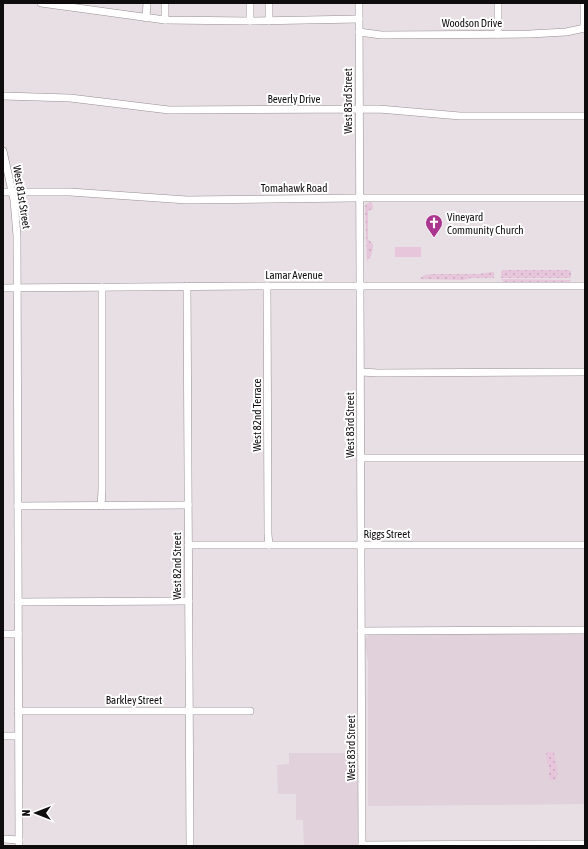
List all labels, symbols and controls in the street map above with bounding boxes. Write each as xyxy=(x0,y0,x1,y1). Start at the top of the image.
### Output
street label: Woodson Drive xyxy=(442,17,502,29)
street label: West 83rd Street xyxy=(342,68,354,134)
street label: Beverly Drive xyxy=(268,93,320,105)
street label: West 81st Street xyxy=(11,164,33,230)
street label: Tomahawk Road xyxy=(261,182,327,194)
place label: Vineyard Community Church xyxy=(447,211,524,236)
church icon: Vineyard Community Church xyxy=(424,213,444,238)
street label: Lamar Avenue xyxy=(265,269,323,281)
street label: West 82nd Terrace xyxy=(251,378,263,452)
street label: West 83rd Street xyxy=(344,392,356,458)
street label: Riggs Street xyxy=(364,528,410,540)
street label: West 82nd Street xyxy=(171,532,183,600)
street label: Barkley Street xyxy=(106,694,162,706)
street label: West 83rd Street xyxy=(345,715,357,781)
north arrow xyxy=(16,793,56,833)
text: N xyxy=(20,810,32,816)

